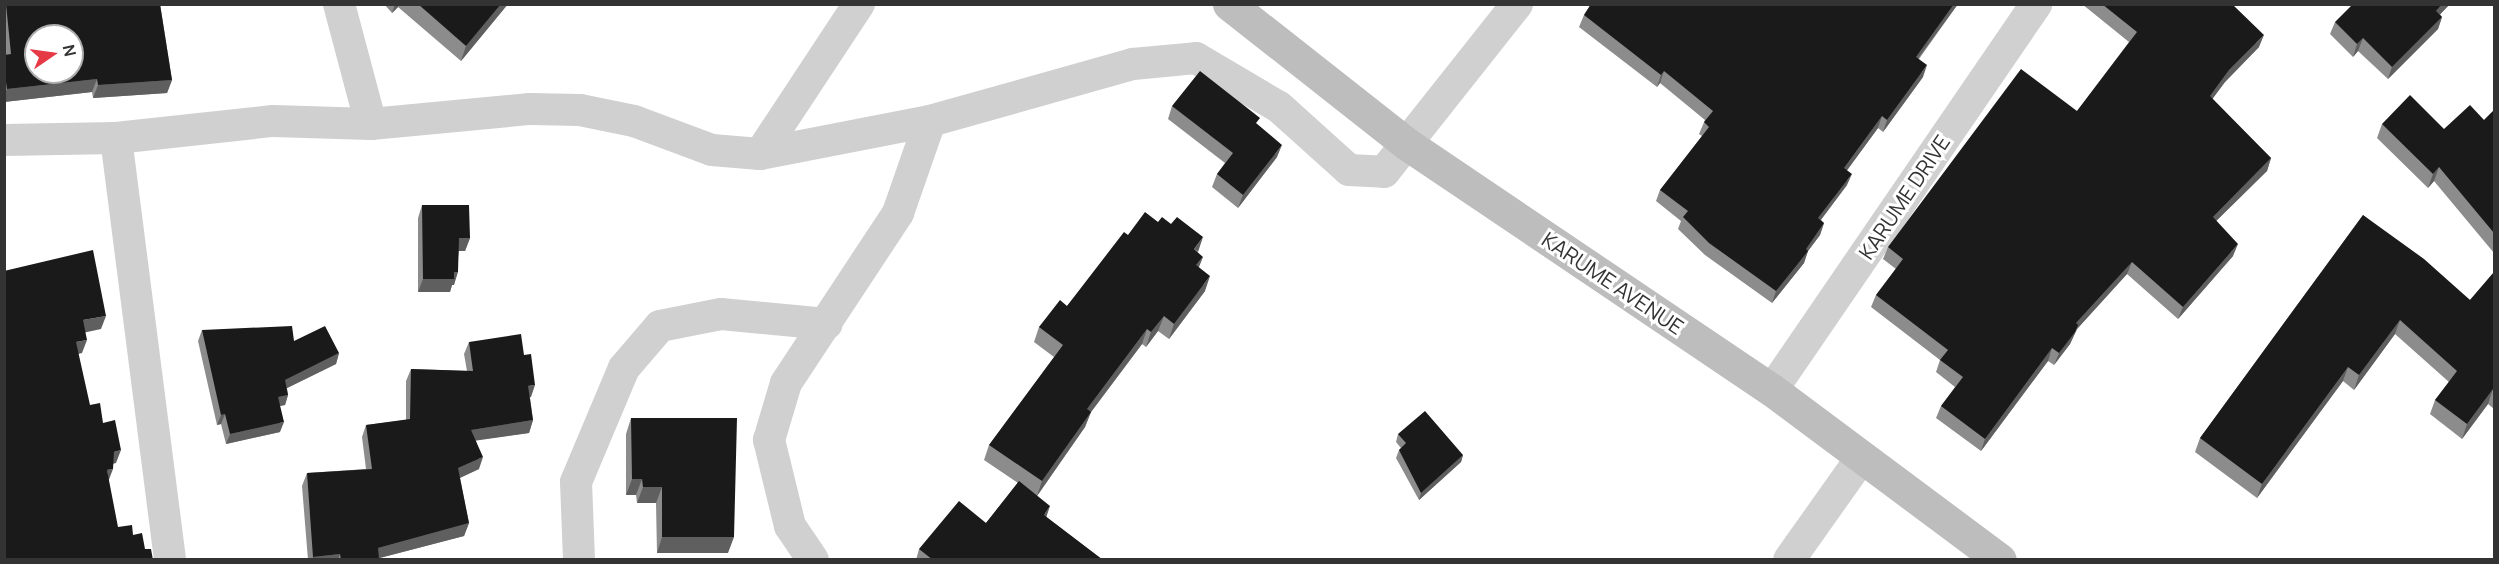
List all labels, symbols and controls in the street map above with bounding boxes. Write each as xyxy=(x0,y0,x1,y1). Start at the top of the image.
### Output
north arrow xyxy=(24,24,84,84)
text: N xyxy=(58,42,82,58)
street label: KARUME DRIVE xyxy=(1853,130,1955,264)
street label: KARUME AVENUE xyxy=(1538,226,1688,340)

